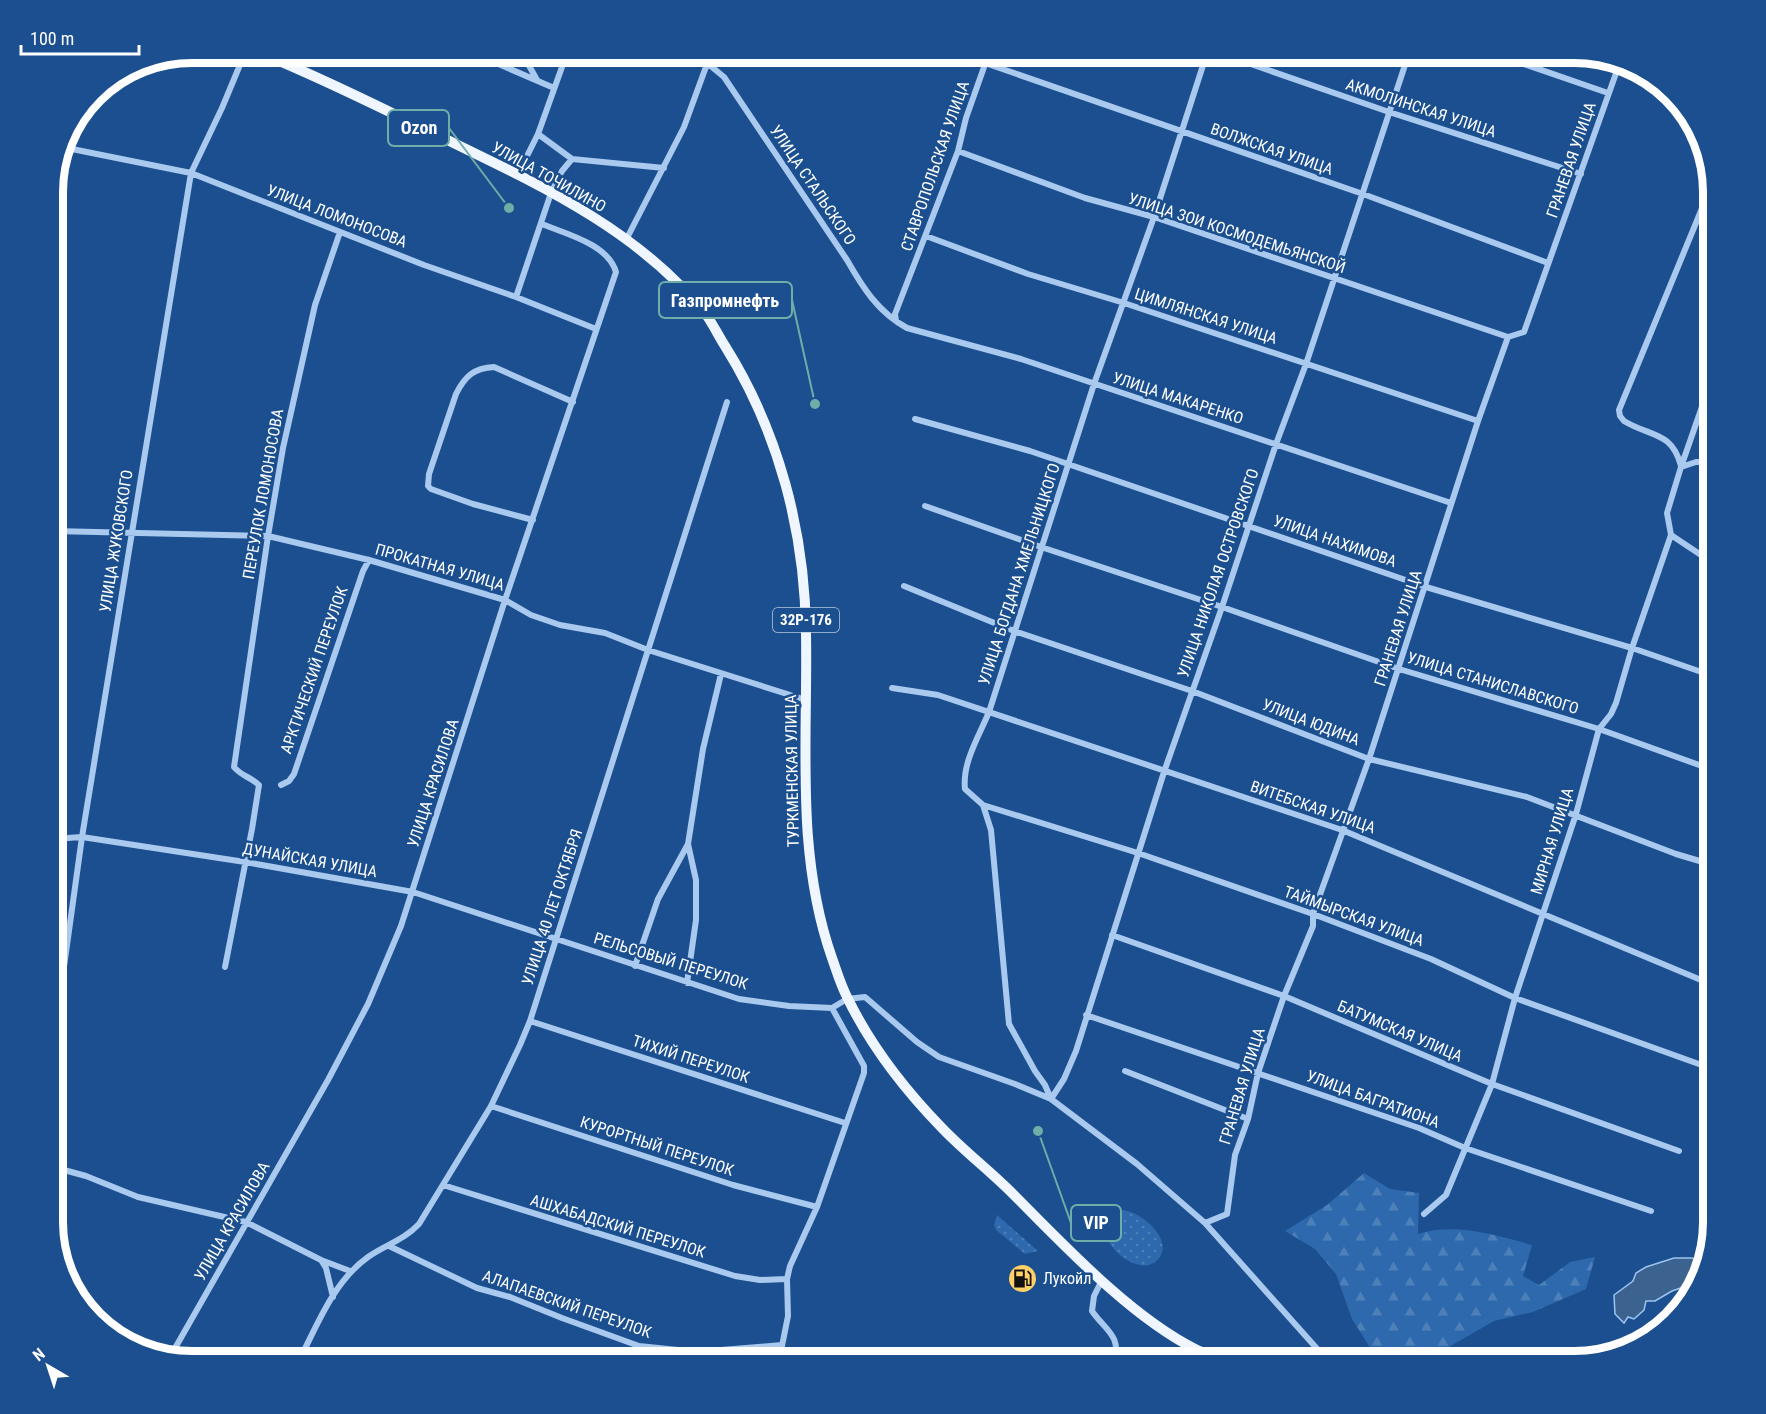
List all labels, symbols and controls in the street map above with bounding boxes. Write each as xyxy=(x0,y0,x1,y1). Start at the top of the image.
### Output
scale bar xyxy=(21,18,140,56)
text: 100 m xyxy=(30,28,74,49)
street label: АКМОЛИНСКАЯ УЛИЦА xyxy=(1343,75,1499,141)
street label: СТАВРОПОЛЬСКАЯ УЛИЦА xyxy=(897,78,973,254)
street label: ГРАНЕВАЯ УЛИЦА xyxy=(1542,100,1600,220)
callout: Ozon xyxy=(388,110,449,146)
text: Ozon xyxy=(401,117,437,138)
street label: ВОЛЖСКАЯ УЛИЦА xyxy=(1208,119,1336,179)
street label: УЛИЦА СТАЛЬСКОГО xyxy=(766,122,860,248)
street label: УЛИЦА ТОЧИЛИНО xyxy=(489,138,609,216)
street label: УЛИЦА ЛОМОНОСОВА xyxy=(264,180,410,252)
street label: УЛИЦА ЗОИ КОСМОДЕМЬЯНСКОЙ xyxy=(1126,189,1348,277)
callout: Газпромнефть xyxy=(659,282,792,318)
street label: ЦИМЛЯНСКАЯ УЛИЦА xyxy=(1132,284,1280,348)
text: Газпромнефть xyxy=(671,290,779,311)
street label: УЛИЦА МАКАРЕНКО xyxy=(1110,368,1246,428)
street label: ПЕРЕУЛОК ЛОМОНОСОВА xyxy=(239,407,287,581)
street label: УЛИЦА БОГДАНА ХМЕЛЬНИЦКОГО xyxy=(974,461,1064,687)
street label: УЛИЦА НИКОЛАЯ ОСТРОВСКОГО xyxy=(1173,466,1263,680)
street label: УЛИЦА ЖУКОВСКОГО xyxy=(95,468,137,614)
street label: УЛИЦА НАХИМОВА xyxy=(1271,511,1399,571)
street label: ПРОКАТНАЯ УЛИЦА xyxy=(373,539,507,595)
street label: ГРАНЕВАЯ УЛИЦА xyxy=(1370,568,1426,688)
street label: АРКТИЧЕСКИЙ ПЕРЕУЛОК xyxy=(276,584,352,756)
road number: 32Р-176 xyxy=(773,608,839,632)
street label: УЛИЦА СТАНИСЛАВСКОГО xyxy=(1405,648,1581,718)
street label: ТУРКМЕНСКАЯ УЛИЦА xyxy=(781,695,803,847)
street label: УЛИЦА ЮДИНА xyxy=(1259,695,1363,749)
street label: УЛИЦА КРАСИЛОВА xyxy=(403,716,463,850)
street label: ВИТЕБСКАЯ УЛИЦА xyxy=(1248,777,1378,837)
street label: МИРНАЯ УЛИЦА xyxy=(1527,785,1577,897)
street label: УЛИЦА 40 ЛЕТ ОКТЯБРЯ xyxy=(518,827,586,987)
street label: ДУНАЙСКАЯ УЛИЦА xyxy=(241,839,379,881)
street label: ТАЙМЫРСКАЯ УЛИЦА xyxy=(1281,882,1427,950)
street label: РЕЛЬСОВЫЙ ПЕРЕУЛОК xyxy=(592,929,750,993)
street label: БАТУМСКАЯ УЛИЦА xyxy=(1335,996,1465,1066)
street label: ГРАНЕВАЯ УЛИЦА xyxy=(1215,1025,1269,1147)
street label: ТИХИЙ ПЕРЕУЛОК xyxy=(630,1031,752,1087)
street label: УЛИЦА БАГРАТИОНА xyxy=(1304,1066,1442,1132)
street label: КУРОРТНЫЙ ПЕРЕУЛОК xyxy=(578,1112,736,1180)
street label: УЛИЦА КРАСИЛОВА xyxy=(190,1158,274,1284)
street label: АШХАБАДСКИЙ ПЕРЕУЛОК xyxy=(528,1190,708,1262)
callout: VIP xyxy=(1071,1205,1121,1241)
text: VIP xyxy=(1083,1212,1109,1233)
fuel station icon: Лукойл xyxy=(1006,1262,1038,1294)
street label: АЛАПАЕВСКИЙ ПЕРЕУЛОК xyxy=(480,1266,654,1342)
place label: Лукойл xyxy=(1043,1269,1091,1288)
north arrow xyxy=(18,1336,78,1396)
text: N xyxy=(29,1344,49,1365)

